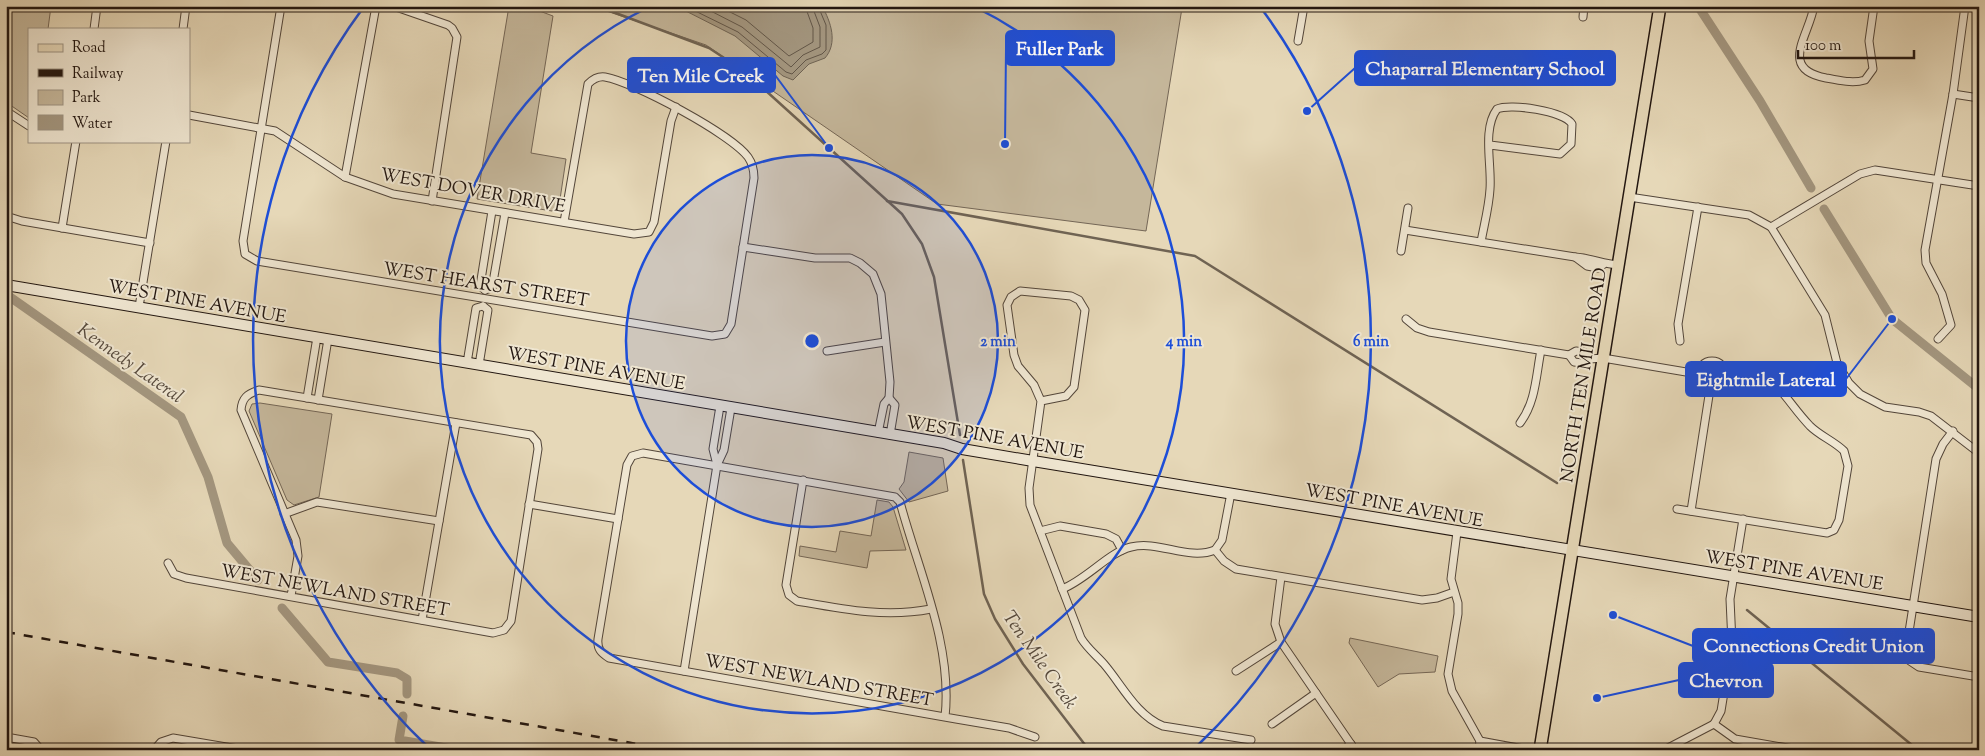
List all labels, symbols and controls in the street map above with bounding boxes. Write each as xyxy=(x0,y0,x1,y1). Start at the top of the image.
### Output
legend xyxy=(28,28,190,142)
scale bar xyxy=(1798,28,1914,60)
callout: Fuller Park xyxy=(1006,31,1114,65)
text: 100 m xyxy=(1805,36,1842,57)
text: Fuller Park xyxy=(1016,37,1105,64)
text: Road xyxy=(72,38,106,59)
callout: Chaparral Elementary School xyxy=(1355,51,1615,85)
text: Chaparral Elementary School xyxy=(1365,57,1606,84)
callout: Ten Mile Creek xyxy=(628,58,775,92)
text: Railway xyxy=(72,64,124,85)
text: Ten Mile Creek xyxy=(638,64,765,91)
text: Park xyxy=(72,88,101,109)
text: Water xyxy=(72,114,113,135)
street label: WEST DOVER DRIVE xyxy=(378,163,568,221)
street label: WEST HEARST STREET xyxy=(381,257,591,315)
street label: NORTH TEN MILE ROAD xyxy=(1555,266,1615,485)
street label: WEST PINE AVENUE xyxy=(105,274,288,331)
water label: Kennedy Lateral xyxy=(71,317,188,411)
centre of rings xyxy=(803,332,821,350)
text: 2 min xyxy=(980,332,1016,353)
text: 4 min xyxy=(1165,332,1202,353)
text: 6 min xyxy=(1353,332,1389,353)
street label: WEST PINE AVENUE xyxy=(504,341,687,398)
callout: Eightmile Lateral xyxy=(1686,362,1846,396)
text: Eightmile Lateral xyxy=(1696,368,1836,395)
street label: WEST PINE AVENUE xyxy=(903,410,1086,467)
street label: WEST PINE AVENUE xyxy=(1302,478,1485,535)
street label: WEST PINE AVENUE xyxy=(1702,545,1885,599)
street label: WEST NEWLAND STREET xyxy=(218,559,451,625)
water label: Ten Mile Creek xyxy=(995,606,1083,716)
callout: Connections Credit Union xyxy=(1693,629,1934,663)
text: Connections Credit Union xyxy=(1704,634,1925,661)
street label: WEST NEWLAND STREET xyxy=(702,649,935,715)
callout: Chevron xyxy=(1679,663,1773,697)
text: Chevron xyxy=(1689,669,1764,696)

